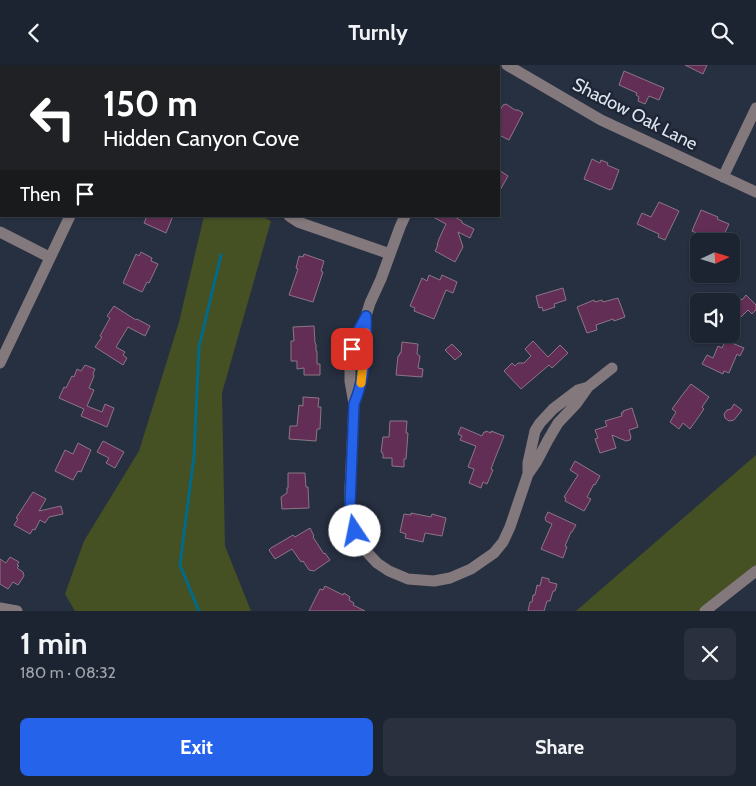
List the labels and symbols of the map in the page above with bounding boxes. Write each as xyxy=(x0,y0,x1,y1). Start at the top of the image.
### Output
street label: Shadow Oak Lane xyxy=(569,73,701,155)
north arrow xyxy=(690,233,740,283)
pin xyxy=(331,328,373,370)
position arrow xyxy=(328,504,380,556)

